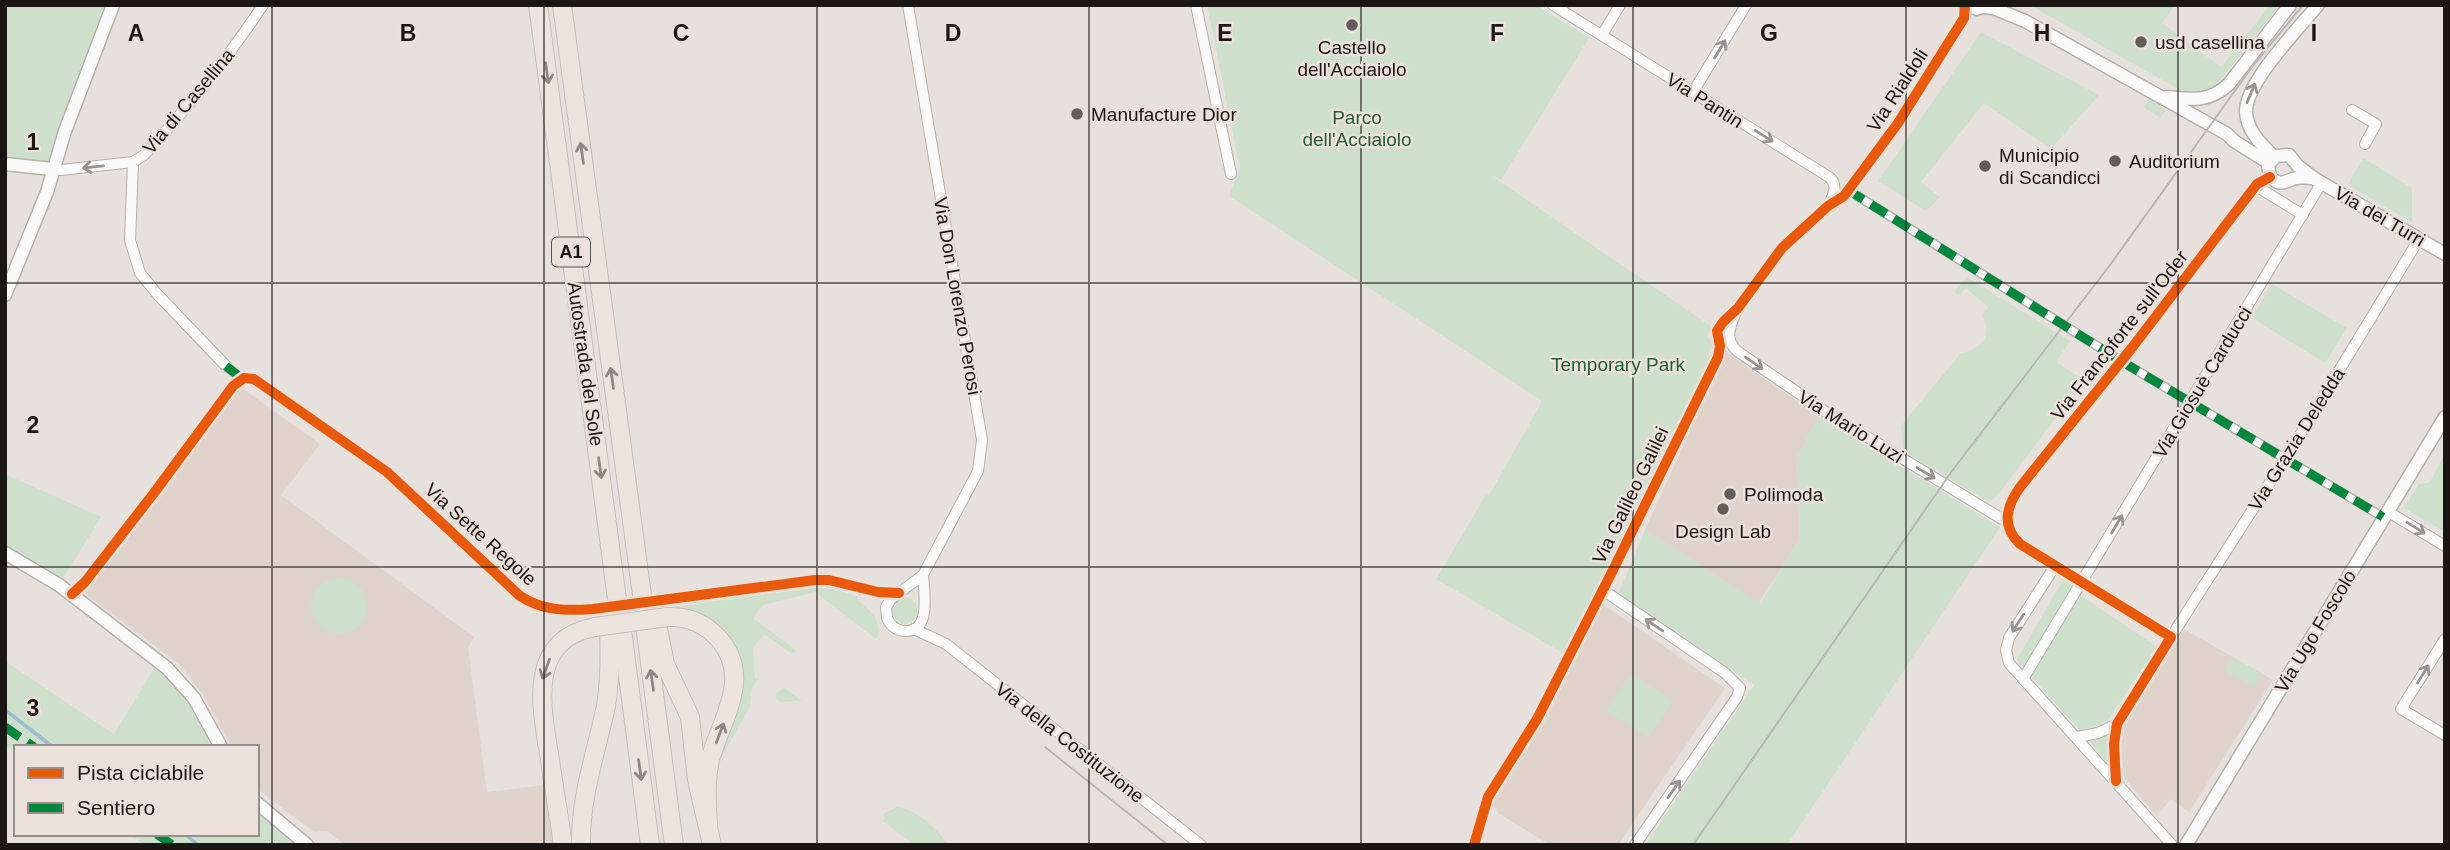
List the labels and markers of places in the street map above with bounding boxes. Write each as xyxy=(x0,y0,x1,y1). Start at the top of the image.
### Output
marker: Castello dell'Acciaiolo xyxy=(1344,17,1360,33)
place label: usd casellina xyxy=(2155,32,2265,53)
marker: usd casellina xyxy=(2133,34,2149,50)
place label: Castello dell'Acciaiolo xyxy=(1297,37,1407,80)
place label: Manufacture Dior xyxy=(1091,104,1237,125)
marker: Manufacture Dior xyxy=(1069,106,1085,122)
place label: Municipio di Scandicci xyxy=(1999,145,2100,188)
place label: Auditorium xyxy=(2129,151,2220,172)
marker: Auditorium xyxy=(2107,153,2123,169)
marker: Municipio di Scandicci xyxy=(1977,158,1993,174)
place label: Polimoda xyxy=(1744,484,1824,505)
marker: Polimoda xyxy=(1722,486,1738,502)
marker: Design Lab xyxy=(1715,501,1731,517)
place label: Design Lab xyxy=(1675,521,1771,542)

